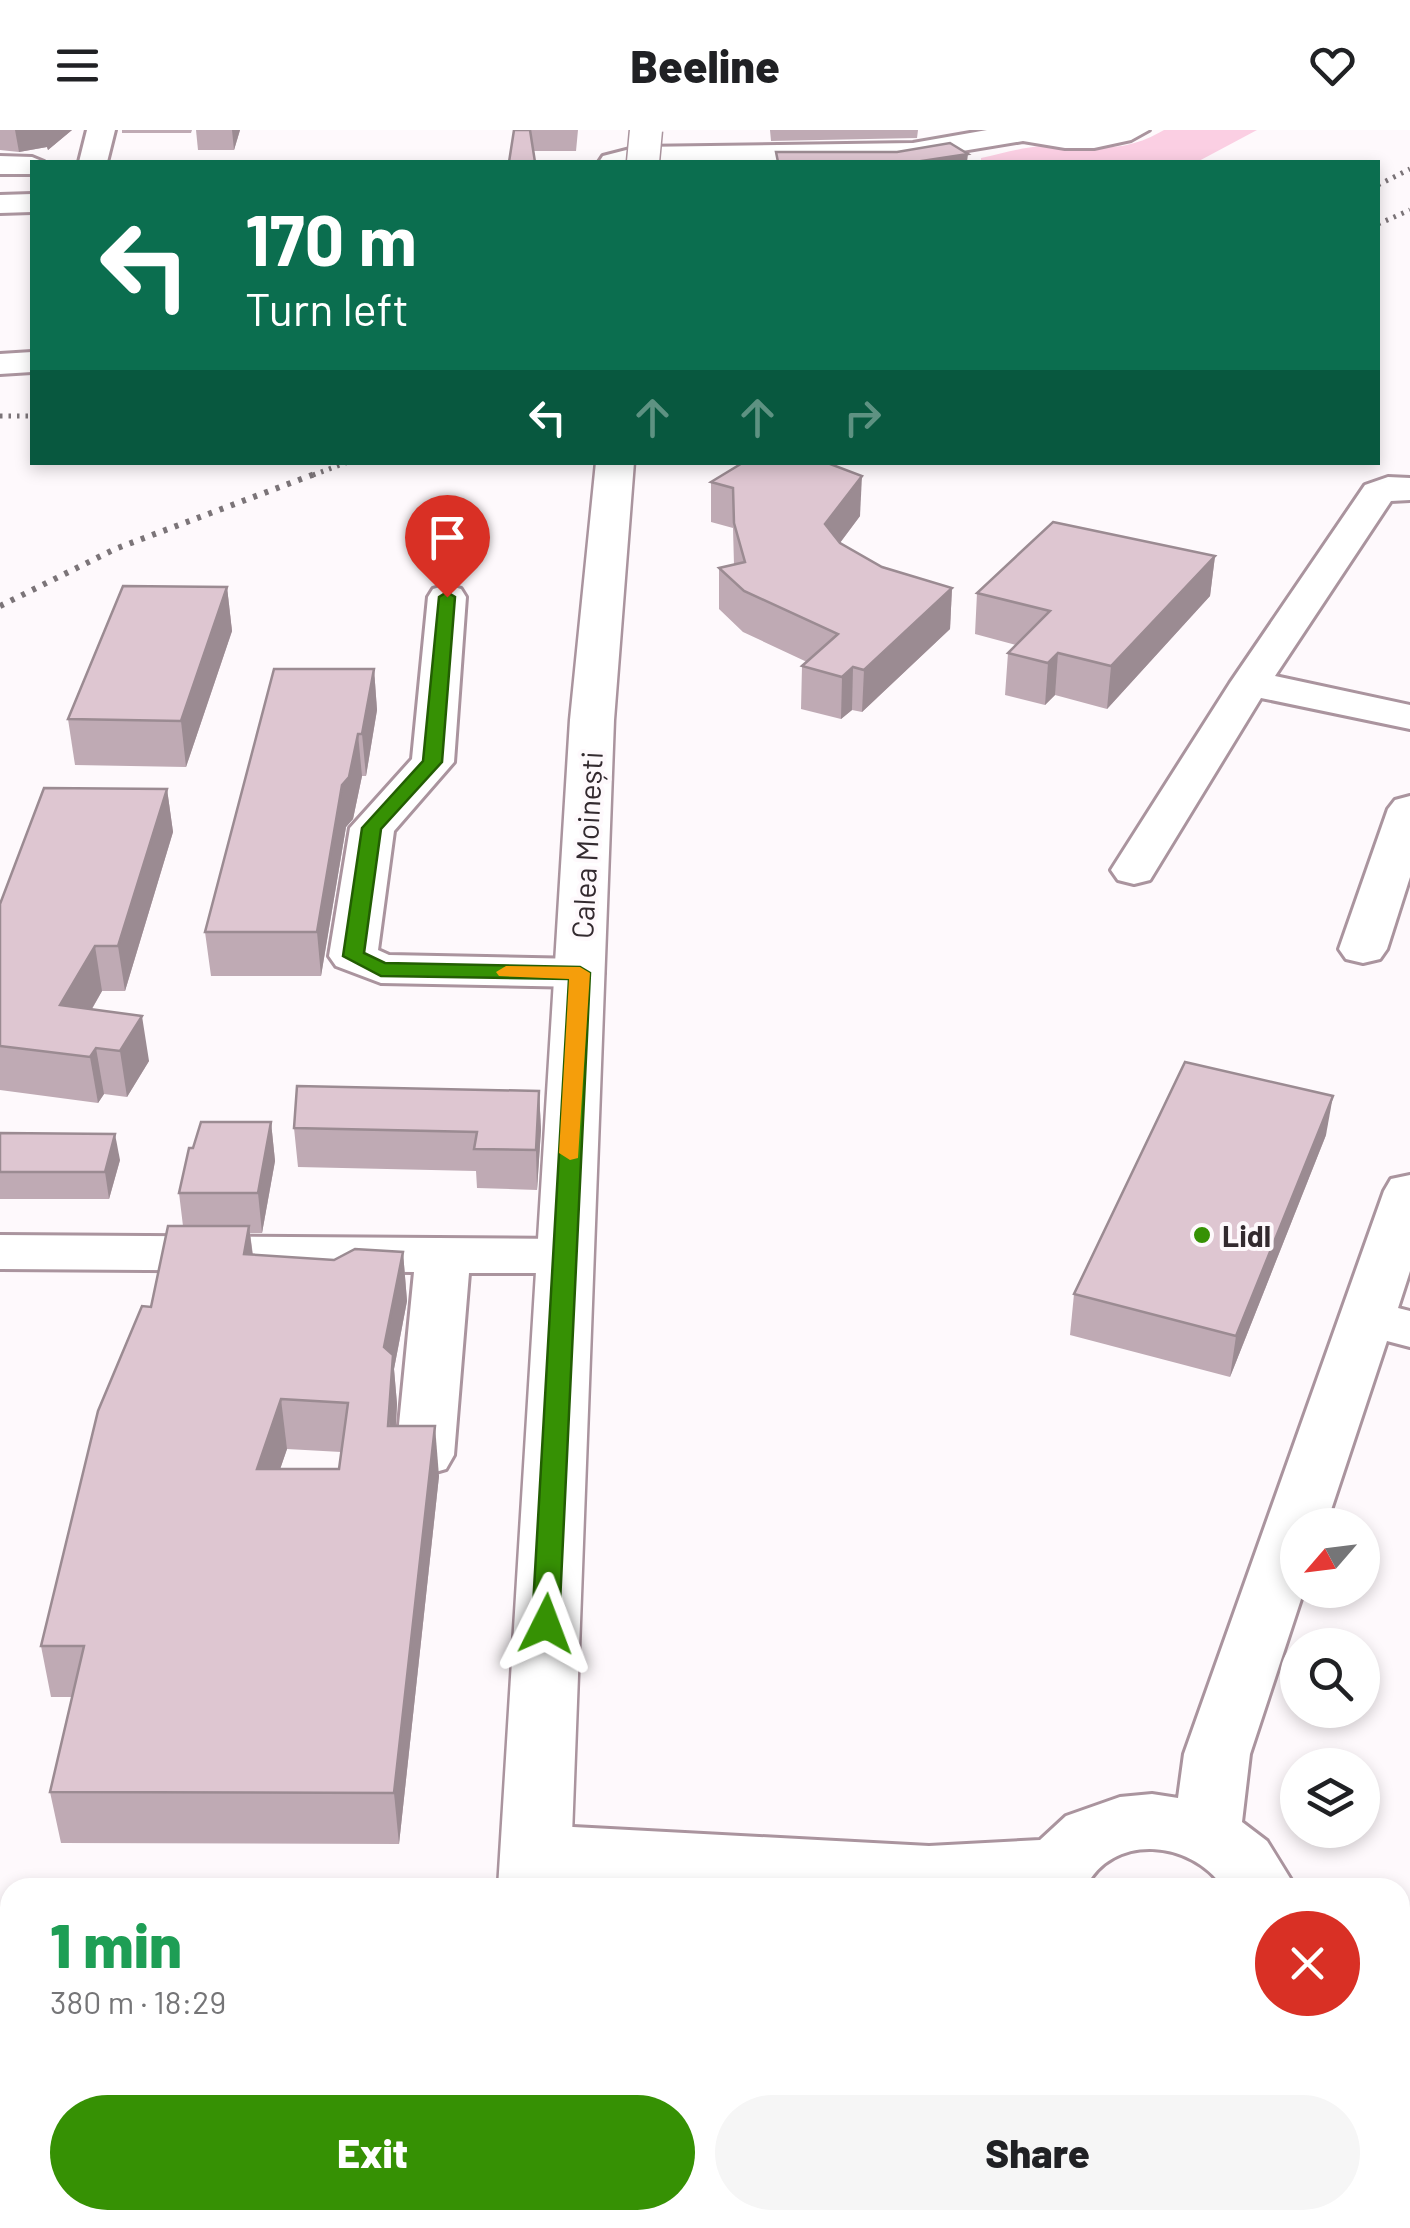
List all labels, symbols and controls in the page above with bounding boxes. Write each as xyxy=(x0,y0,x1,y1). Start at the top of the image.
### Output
icon: menu xyxy=(50,38,105,93)
text: Beeline xyxy=(630,38,780,92)
icon: heart xyxy=(1305,38,1360,93)
text: 170 m xyxy=(245,196,417,280)
icon: left xyxy=(80,200,210,330)
text: Turn left xyxy=(245,281,409,335)
icon: left xyxy=(520,390,575,445)
icon: ahead xyxy=(625,390,680,445)
icon: ahead xyxy=(730,390,785,445)
icon: right xyxy=(835,390,890,445)
pin xyxy=(405,495,490,598)
icon: arrive xyxy=(420,510,475,565)
street label: Calea Moinești xyxy=(563,750,609,940)
place label: Lidl xyxy=(1222,1217,1271,1253)
marker: Lidl xyxy=(1191,1224,1213,1246)
north arrow xyxy=(1280,1508,1380,1608)
map controls xyxy=(1280,1508,1380,1848)
position arrow xyxy=(494,1572,598,1676)
button: search xyxy=(1280,1628,1380,1728)
button: layers xyxy=(1280,1748,1380,1848)
text: 1 min xyxy=(50,1908,182,1980)
button: close xyxy=(1255,1911,1360,2016)
text: 380 m · 18:29 xyxy=(50,1982,226,2020)
button: Exit xyxy=(50,2095,695,2210)
button: Share xyxy=(715,2095,1360,2210)

